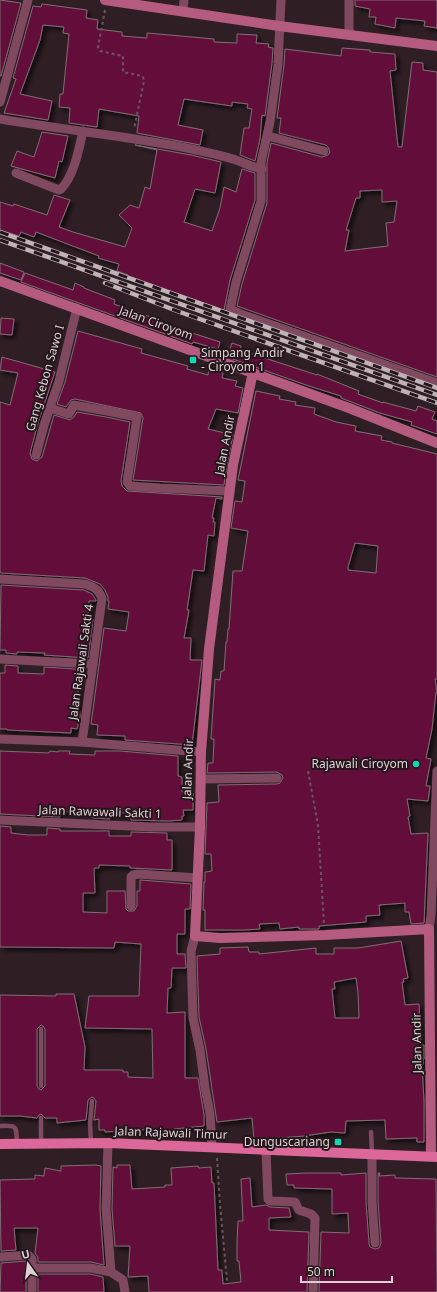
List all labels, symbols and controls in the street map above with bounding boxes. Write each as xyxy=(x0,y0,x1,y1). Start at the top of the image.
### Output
street label: Jalan Ciroyom xyxy=(116,301,195,344)
street label: Gang Kebon Sawo I xyxy=(21,323,68,433)
place label: Simpang Andir - Ciroyom 1 xyxy=(201,344,284,375)
marker: Simpang Andir - Ciroyom 1 xyxy=(188,355,198,365)
street label: Jalan Andir xyxy=(210,413,239,477)
street label: Jalan Rajawali Sakti 4 xyxy=(64,603,97,722)
street label: Jalan Andir xyxy=(178,738,197,801)
place label: Rajawali Ciroyom xyxy=(311,755,408,772)
marker: Rajawali Ciroyom xyxy=(411,759,421,769)
street label: Jalan Rawawali Sakti 1 xyxy=(37,801,162,822)
street label: Jalan Andir xyxy=(407,1012,426,1075)
street label: Jalan Rajawali Timur xyxy=(113,1122,228,1143)
place label: Dunguscariang xyxy=(244,1133,330,1150)
marker: Dunguscariang xyxy=(333,1137,343,1147)
north arrow xyxy=(8,1244,48,1284)
text: U xyxy=(20,1246,31,1262)
scale bar xyxy=(301,1258,392,1284)
text: 50 m xyxy=(307,1263,335,1280)

